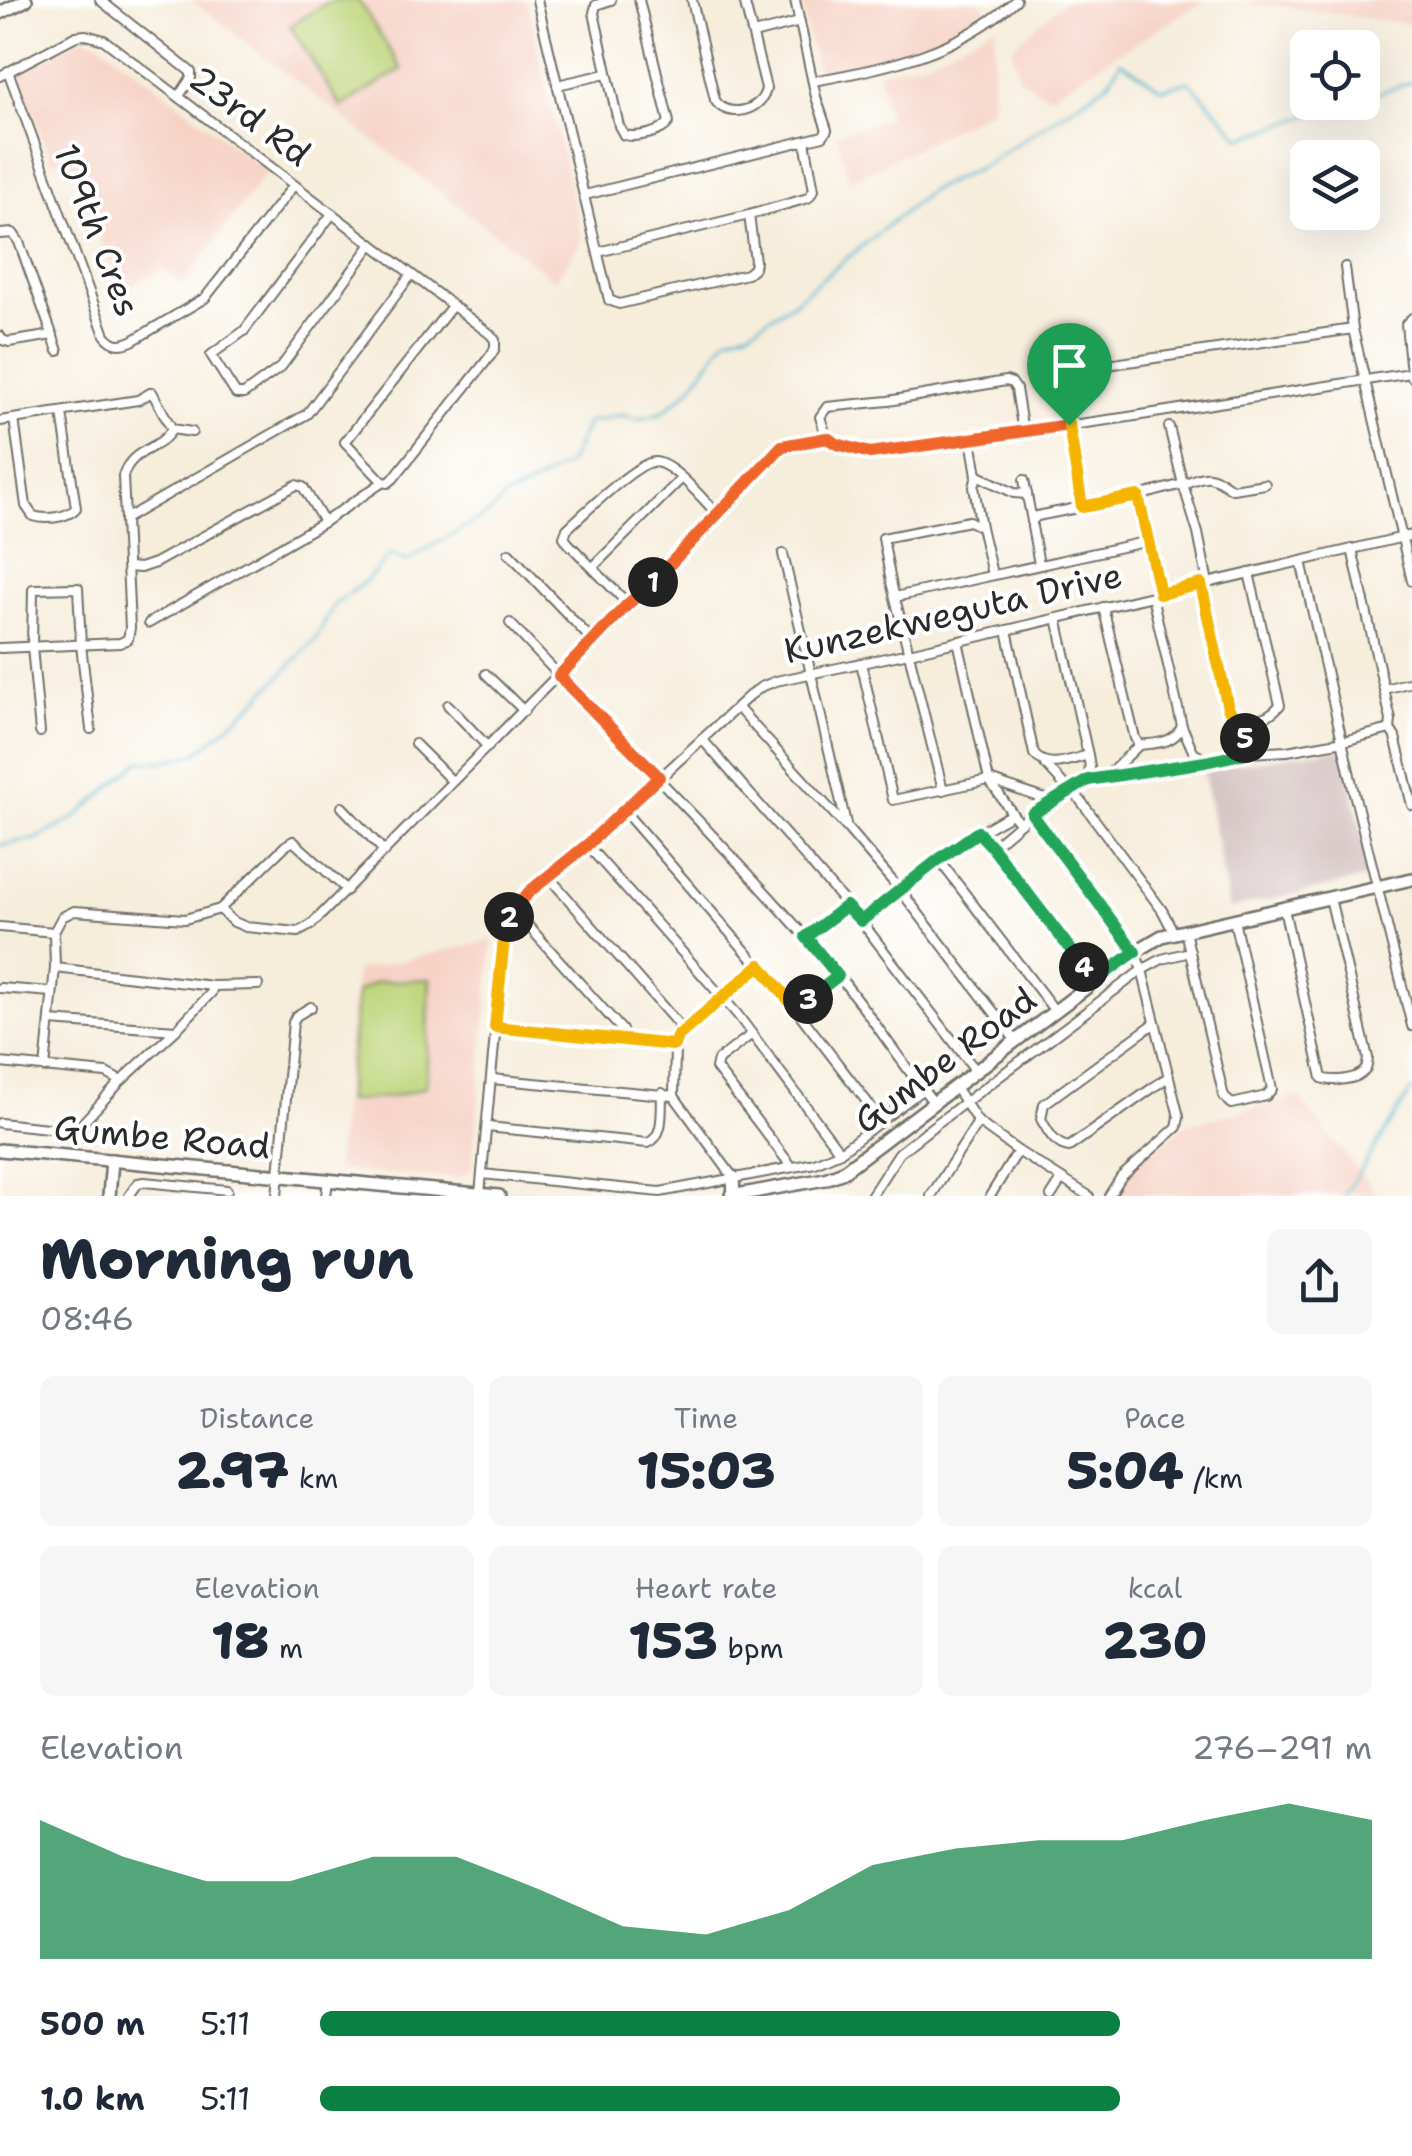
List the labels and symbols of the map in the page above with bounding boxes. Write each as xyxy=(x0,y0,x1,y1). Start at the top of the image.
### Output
street label: 23rd Rd xyxy=(180,54,321,177)
street label: 109th Cres xyxy=(43,137,152,323)
pin xyxy=(1027,323,1112,426)
street label: Kunzekweguta Drive xyxy=(779,551,1127,674)
pin: 1 xyxy=(628,557,678,607)
pin: 5 xyxy=(1220,713,1270,763)
pin: 2 xyxy=(484,892,534,942)
pin: 4 xyxy=(1059,942,1109,992)
pin: 3 xyxy=(783,974,833,1024)
street label: Gumbe Road xyxy=(844,976,1045,1144)
street label: Gumbe Road xyxy=(52,1104,272,1169)

